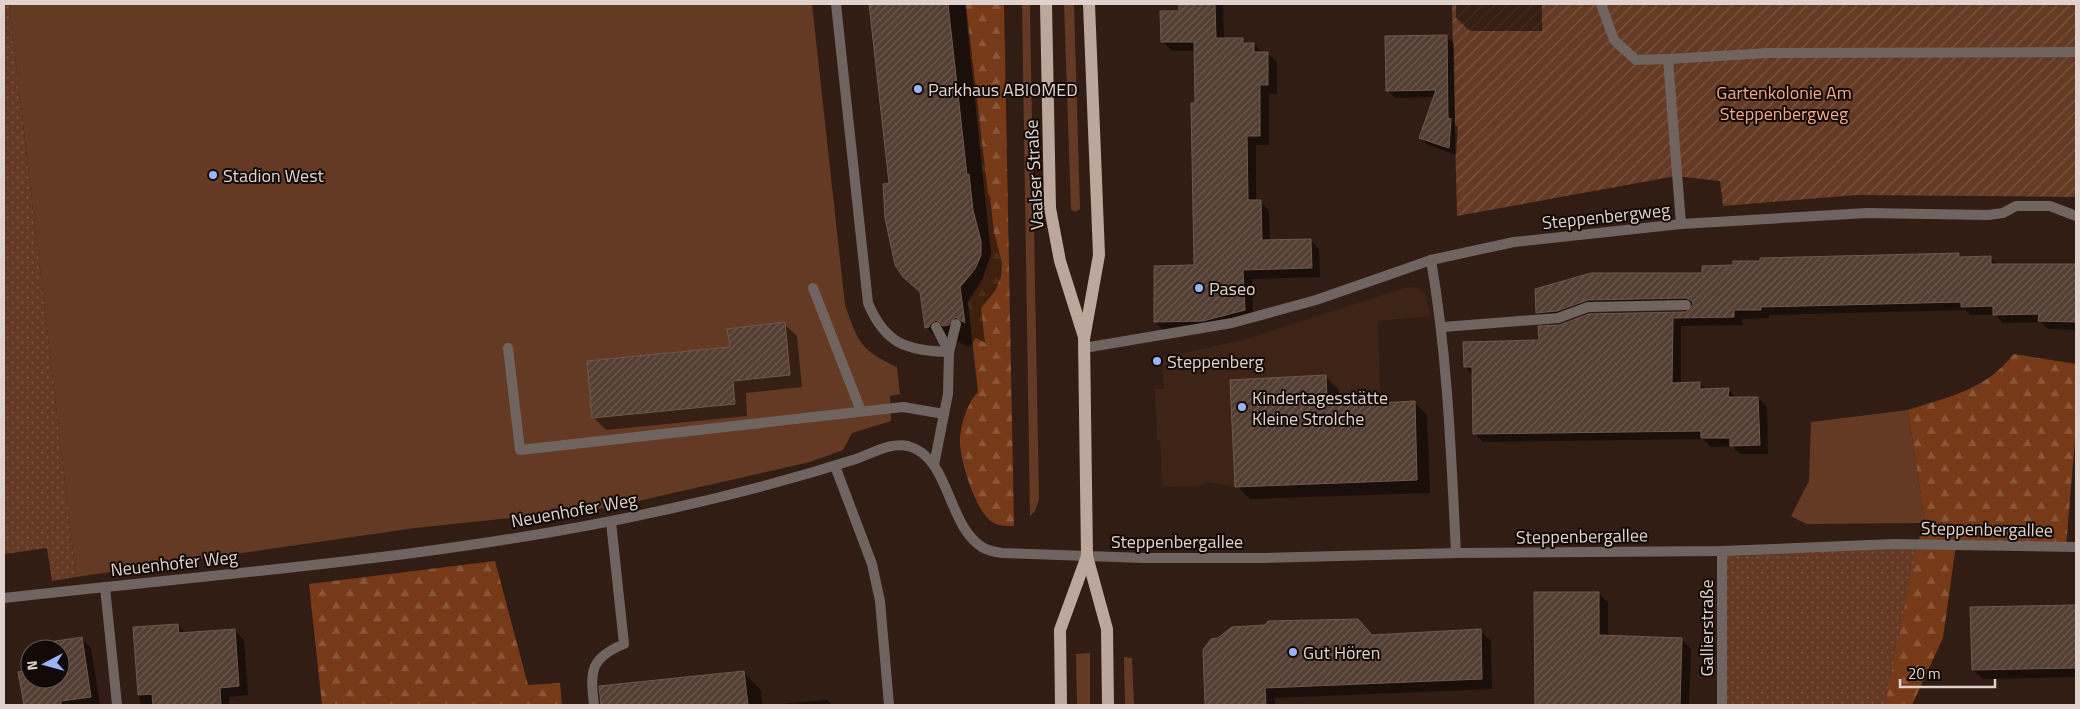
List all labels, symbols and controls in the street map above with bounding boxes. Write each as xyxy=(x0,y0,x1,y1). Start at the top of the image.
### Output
place label: Parkhaus ABIOMED xyxy=(928,76,1078,103)
park label: Gartenkolonie Am Steppenbergweg xyxy=(1716,79,1852,127)
marker: Parkhaus ABIOMED xyxy=(912,83,924,95)
street label: Vaalser Straße xyxy=(1018,119,1050,231)
place label: Stadion West xyxy=(223,162,325,189)
marker: Stadion West xyxy=(207,169,219,181)
street label: Steppenbergweg xyxy=(1541,196,1671,236)
place label: Paseo xyxy=(1209,275,1256,302)
marker: Paseo xyxy=(1193,282,1205,294)
place label: Steppenberg xyxy=(1167,348,1264,375)
marker: Steppenberg xyxy=(1151,355,1163,367)
place label: Kindertagesstätte Kleine Strolche xyxy=(1252,384,1388,432)
marker: Kindertagesstätte Kleine Strolche xyxy=(1236,401,1248,413)
street label: Neuenhofer Weg xyxy=(509,486,639,534)
street label: Steppenbergallee xyxy=(1921,514,2053,544)
street label: Steppenbergallee xyxy=(1516,521,1648,551)
street label: Steppenbergallee xyxy=(1111,528,1243,555)
street label: Neuenhofer Weg xyxy=(109,543,239,583)
street label: Gallierstraße xyxy=(1693,579,1720,677)
north arrow xyxy=(20,639,70,689)
place label: Gut Hören xyxy=(1303,639,1380,666)
marker: Gut Hören xyxy=(1287,646,1299,658)
scale bar xyxy=(1900,656,1995,688)
text: N xyxy=(21,659,43,671)
text: 20 m xyxy=(1908,662,1941,685)

